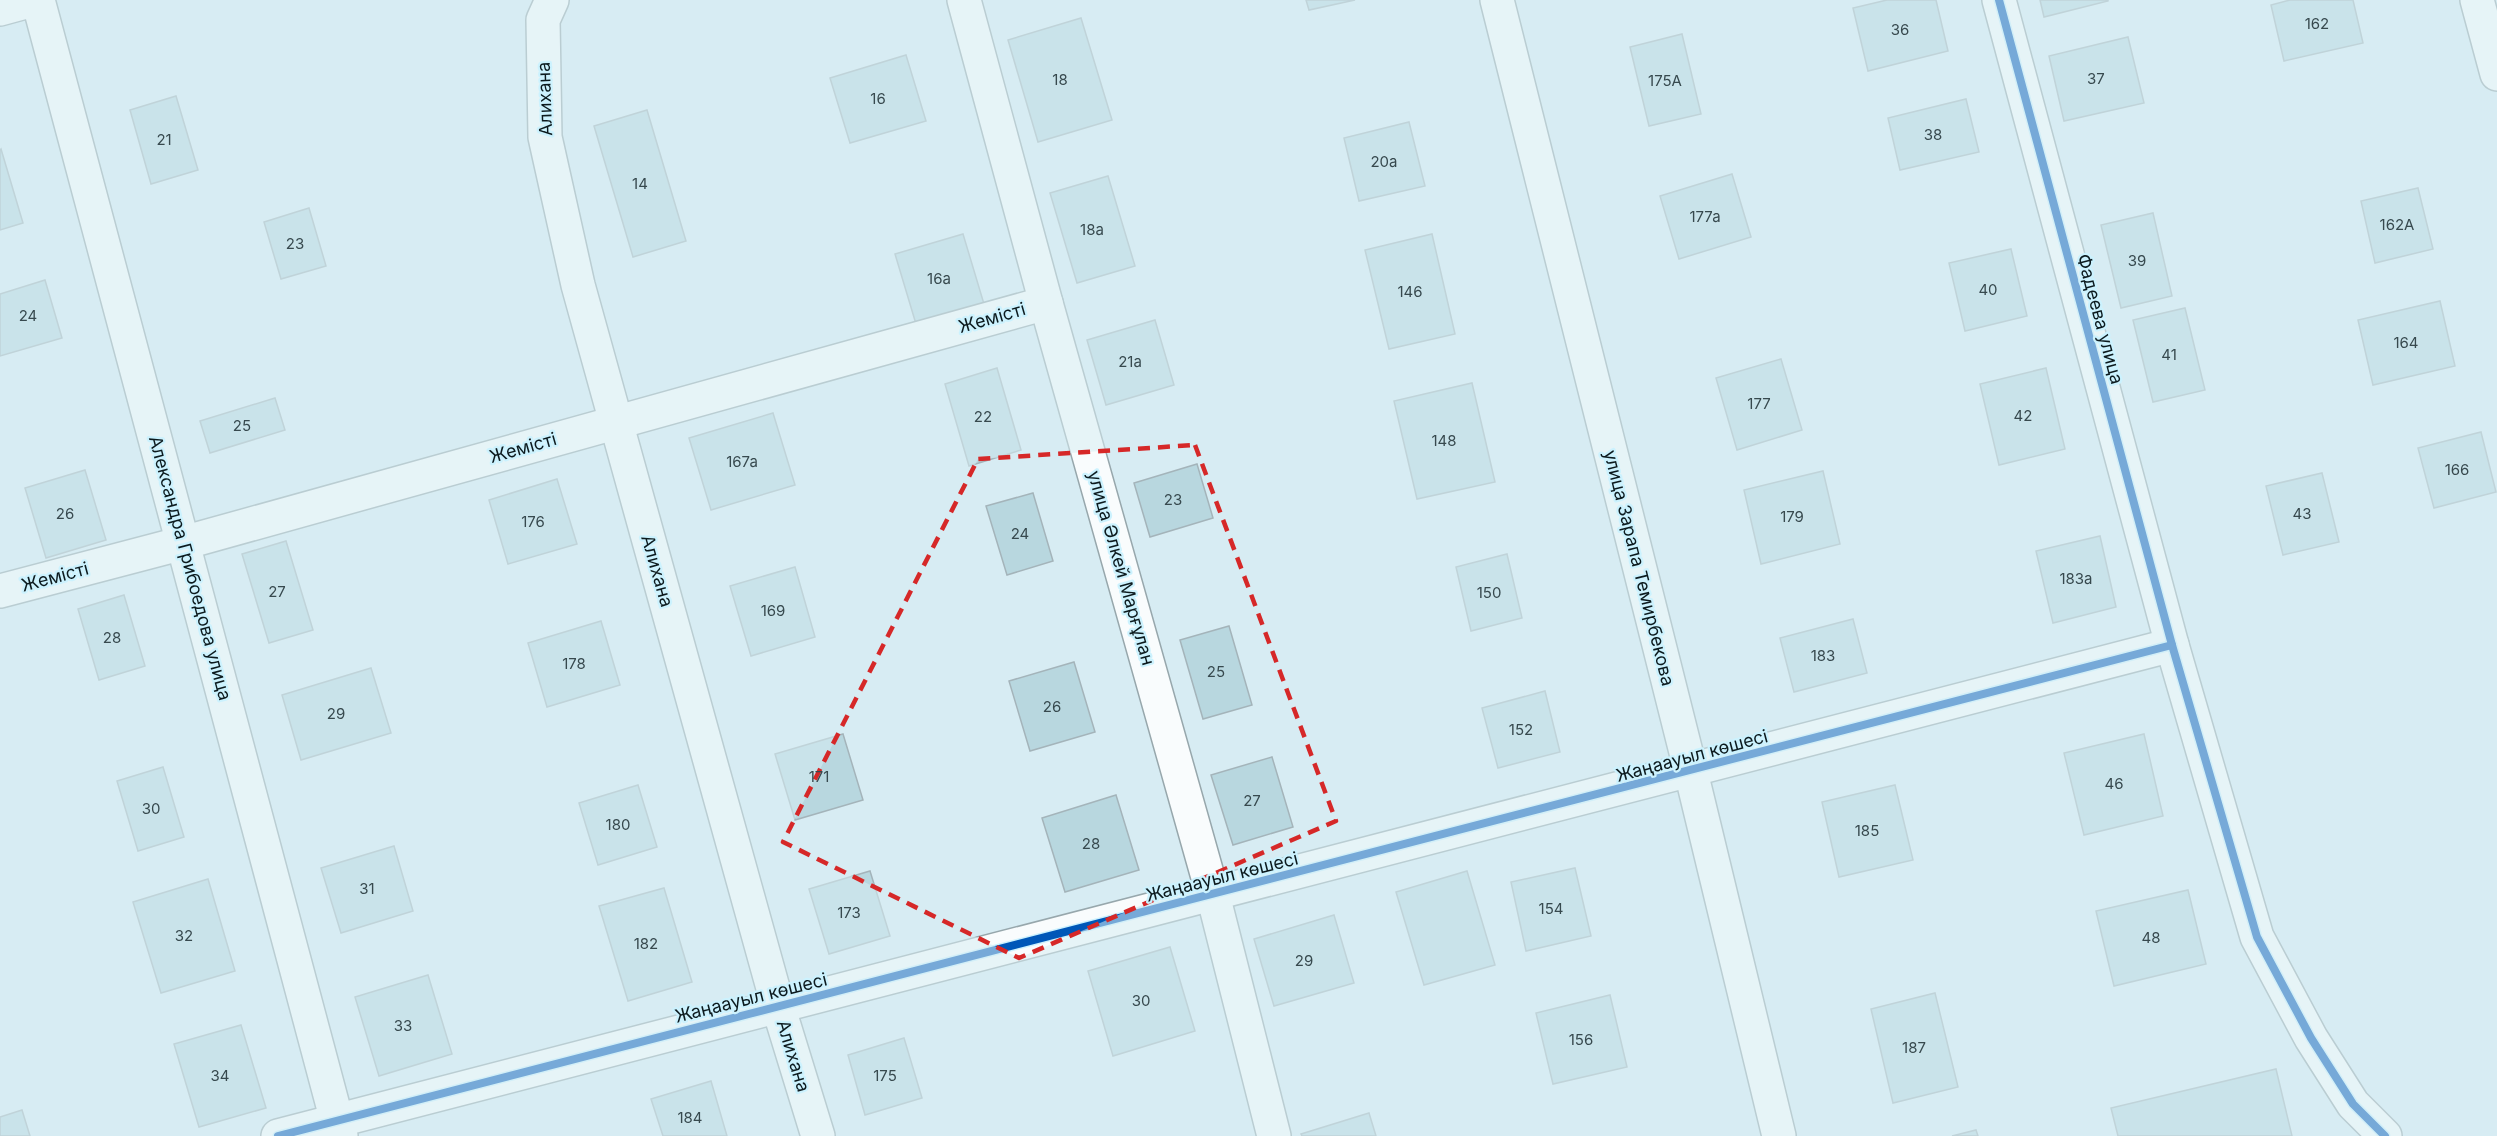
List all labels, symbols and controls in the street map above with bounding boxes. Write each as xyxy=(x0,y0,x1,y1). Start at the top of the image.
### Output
house number: 162 xyxy=(2305,14,2329,33)
house number: 36 xyxy=(1891,20,1909,39)
street label: Алихана xyxy=(533,62,556,136)
house number: 37 xyxy=(2087,69,2105,88)
house number: 18 xyxy=(1052,70,1068,89)
house number: 175А xyxy=(1648,71,1682,90)
house number: 16 xyxy=(870,89,886,108)
house number: 38 xyxy=(1924,125,1942,144)
house number: 21 xyxy=(156,130,172,149)
house number: 20а xyxy=(1370,152,1398,171)
house number: 14 xyxy=(632,174,648,193)
house number: 177а xyxy=(1689,207,1721,226)
house number: 162А xyxy=(2380,215,2414,234)
house number: 18а xyxy=(1080,220,1104,239)
house number: 23 xyxy=(286,234,304,253)
house number: 39 xyxy=(2128,251,2146,270)
street label: Фадеева улица xyxy=(2073,252,2128,386)
house number: 16а xyxy=(927,269,951,288)
house number: 40 xyxy=(1978,280,1998,299)
house number: 146 xyxy=(1397,282,1423,301)
street label: Жемісті xyxy=(956,298,1028,337)
house number: 24 xyxy=(19,306,37,325)
house number: 164 xyxy=(2393,333,2419,352)
house number: 41 xyxy=(2161,345,2177,364)
house number: 21а xyxy=(1118,352,1142,371)
house number: 177 xyxy=(1747,394,1771,413)
house number: 42 xyxy=(2014,406,2032,425)
house number: 22 xyxy=(974,407,992,426)
house number: 25 xyxy=(233,416,251,435)
street label: Жемісті xyxy=(487,428,559,467)
house number: 148 xyxy=(1431,431,1457,450)
street label: Александра Грибоедова улица xyxy=(145,433,236,702)
street label: улица Зарапа Темирбекова xyxy=(1600,448,1679,688)
house number: 167а xyxy=(726,452,758,471)
house number: 166 xyxy=(2445,460,2469,479)
street label: улица Әлкей Марғұлан xyxy=(1084,468,1159,668)
house number: 23 xyxy=(1164,490,1182,509)
house number: 26 xyxy=(56,504,74,523)
house number: 43 xyxy=(2293,504,2311,523)
house number: 179 xyxy=(1780,507,1804,526)
house number: 176 xyxy=(521,512,545,531)
house number: 24 xyxy=(1011,524,1029,543)
street label: Алихана xyxy=(637,532,678,609)
street label: Жемісті xyxy=(19,557,91,596)
house number: 183а xyxy=(2059,569,2093,588)
house number: 27 xyxy=(268,582,286,601)
house number: 150 xyxy=(1477,583,1501,602)
house number: 169 xyxy=(761,601,785,620)
house number: 28 xyxy=(103,628,121,647)
house number: 183 xyxy=(1811,646,1835,665)
house number: 178 xyxy=(562,654,586,673)
house number: 25 xyxy=(1207,662,1225,681)
house number: 26 xyxy=(1043,697,1061,716)
house number: 29 xyxy=(327,704,345,723)
house number: 152 xyxy=(1509,720,1533,739)
street label: Жаңаауыл көшесі xyxy=(1614,725,1770,786)
house number: 171 xyxy=(809,767,829,786)
house number: 46 xyxy=(2105,774,2124,793)
house number: 27 xyxy=(1243,791,1261,810)
house number: 30 xyxy=(142,799,160,818)
house number: 180 xyxy=(606,815,630,834)
house number: 185 xyxy=(1855,821,1879,840)
house number: 28 xyxy=(1082,834,1100,853)
street label: Жаңаауыл көшесі xyxy=(1144,847,1300,906)
house number: 31 xyxy=(359,879,375,898)
house number: 154 xyxy=(1539,899,1563,918)
house number: 173 xyxy=(837,903,861,922)
house number: 32 xyxy=(175,926,193,945)
house number: 48 xyxy=(2142,928,2160,947)
house number: 182 xyxy=(634,934,658,953)
house number: 29 xyxy=(1295,951,1313,970)
street label: Жаңаауыл көшесі xyxy=(673,968,829,1027)
house number: 30 xyxy=(1132,991,1150,1010)
house number: 33 xyxy=(394,1016,412,1035)
street label: Алихана xyxy=(773,1017,814,1094)
house number: 156 xyxy=(1569,1030,1593,1049)
house number: 187 xyxy=(1902,1038,1926,1057)
house number: 34 xyxy=(211,1066,229,1085)
house number: 175 xyxy=(873,1066,897,1085)
house number: 184 xyxy=(677,1108,703,1127)

